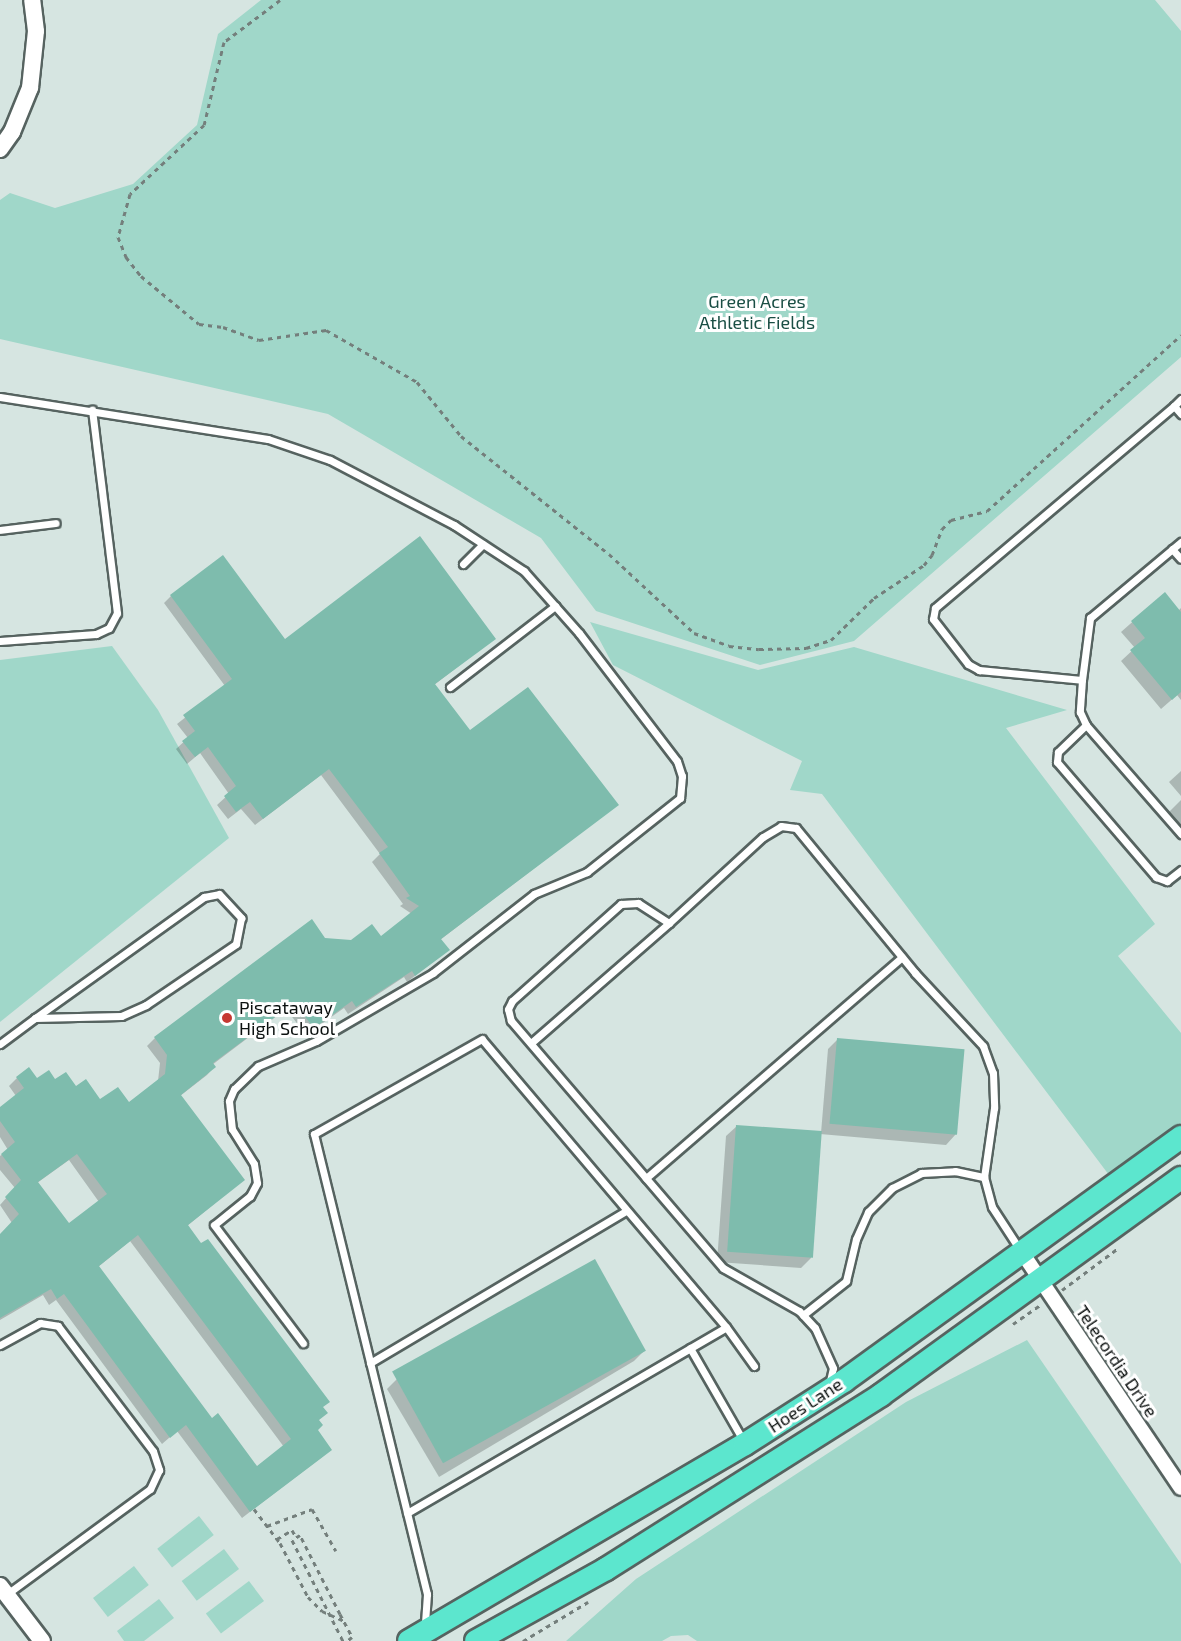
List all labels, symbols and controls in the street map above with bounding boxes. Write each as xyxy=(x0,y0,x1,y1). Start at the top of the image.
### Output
park label: Green Acres Athletic Fields xyxy=(699,291,815,334)
place label: Piscataway High School xyxy=(239,997,335,1040)
marker: Piscataway High School xyxy=(220,1011,234,1025)
street label: Telecordia Drive xyxy=(1072,1301,1162,1421)
street label: Hoes Lane xyxy=(764,1373,846,1437)

